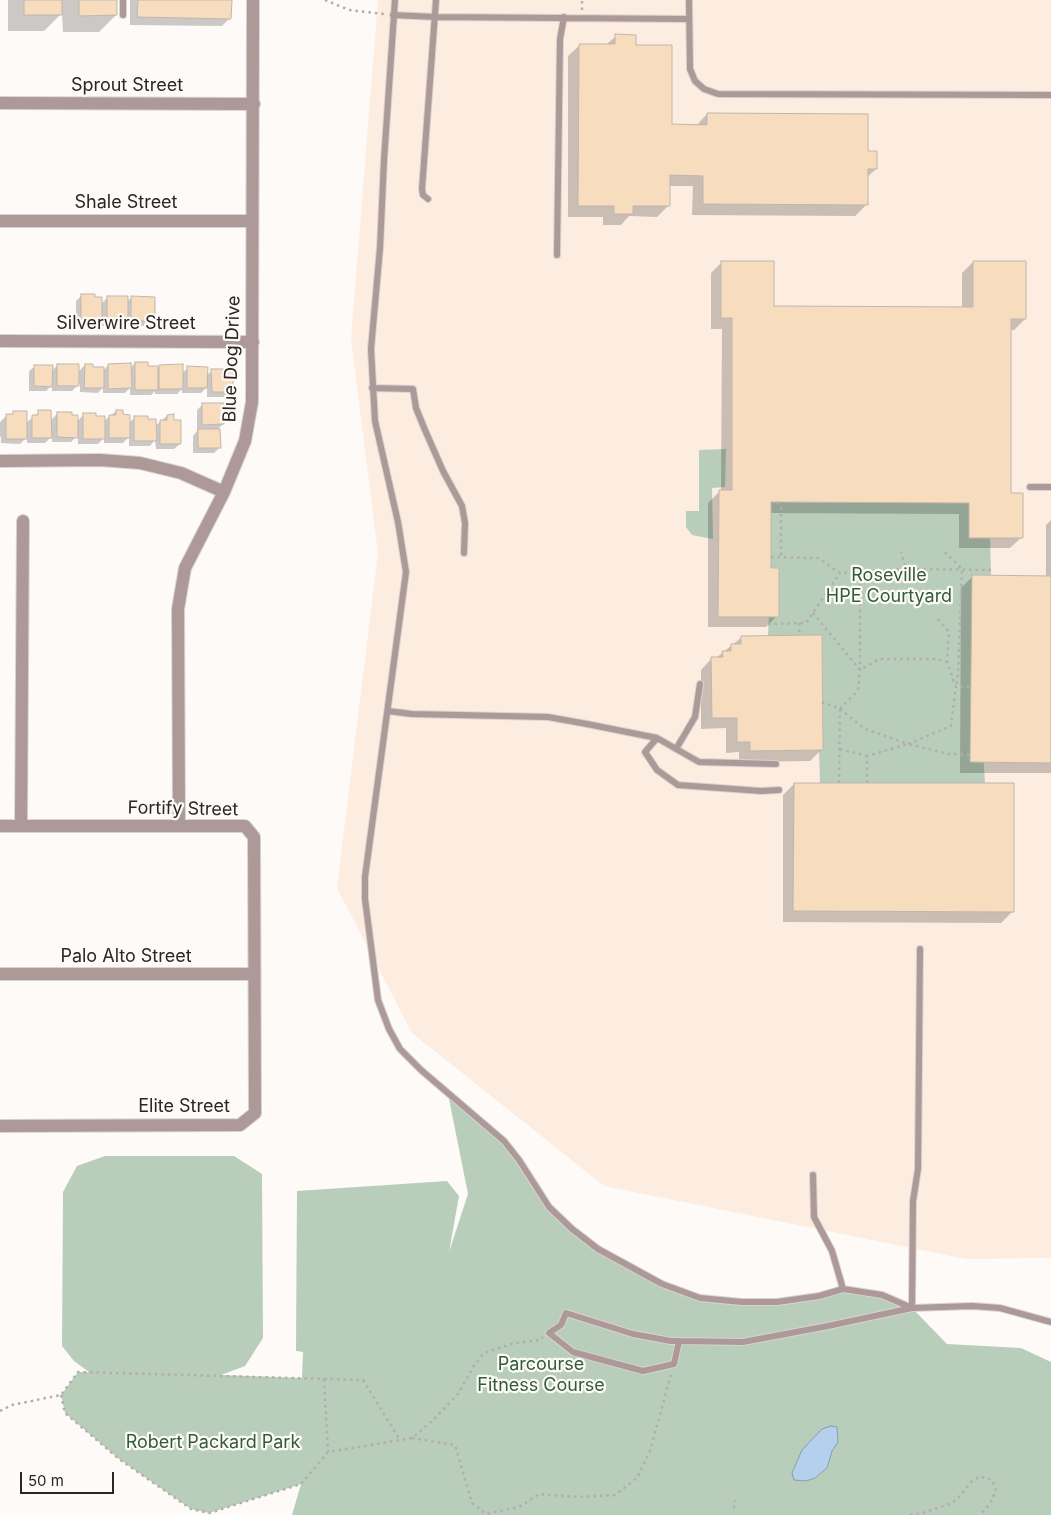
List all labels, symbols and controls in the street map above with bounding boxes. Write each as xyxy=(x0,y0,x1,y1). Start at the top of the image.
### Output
street label: Sprout Street xyxy=(71,75,183,97)
street label: Shale Street xyxy=(74,192,178,214)
street label: Blue Dog Drive xyxy=(219,295,245,423)
street label: Silverwire Street xyxy=(56,313,196,335)
park label: Roseville HPE Courtyard xyxy=(826,565,952,608)
street label: Fortify Street xyxy=(127,797,239,821)
street label: Palo Alto Street xyxy=(60,946,192,968)
street label: Elite Street xyxy=(138,1096,230,1118)
park label: Parcourse Fitness Course xyxy=(477,1354,605,1396)
park label: Robert Packard Park xyxy=(126,1432,300,1454)
scale bar xyxy=(22,1462,116,1494)
text: 50 m xyxy=(28,1471,64,1490)

